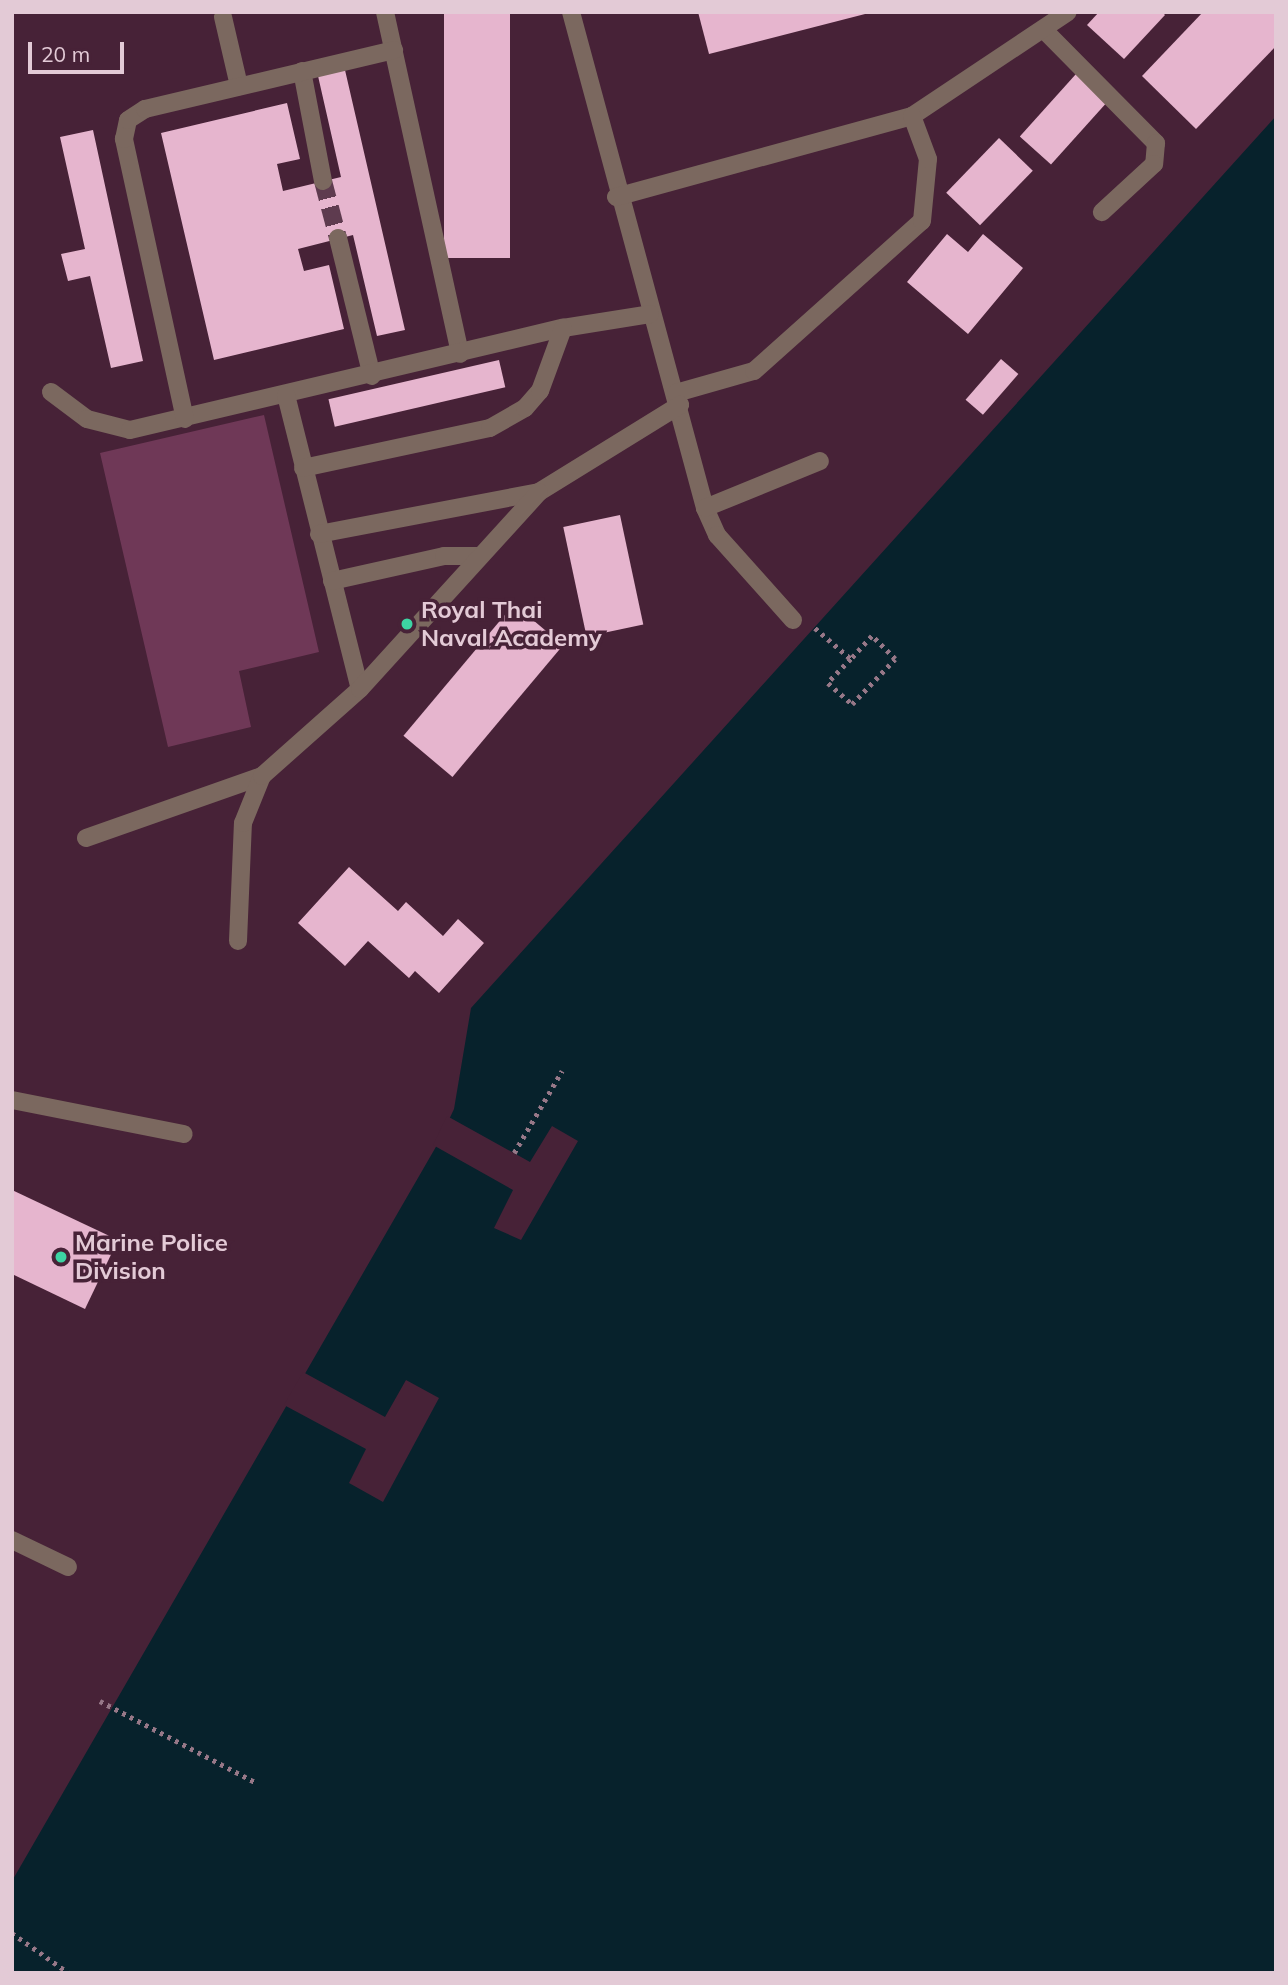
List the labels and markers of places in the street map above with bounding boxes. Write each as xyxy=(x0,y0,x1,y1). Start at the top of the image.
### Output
place label: Royal Thai Naval Academy xyxy=(421,596,602,652)
marker: Royal Thai Naval Academy xyxy=(399,616,415,632)
place label: Marine Police Division xyxy=(75,1229,228,1285)
marker: Marine Police Division xyxy=(53,1249,69,1265)

